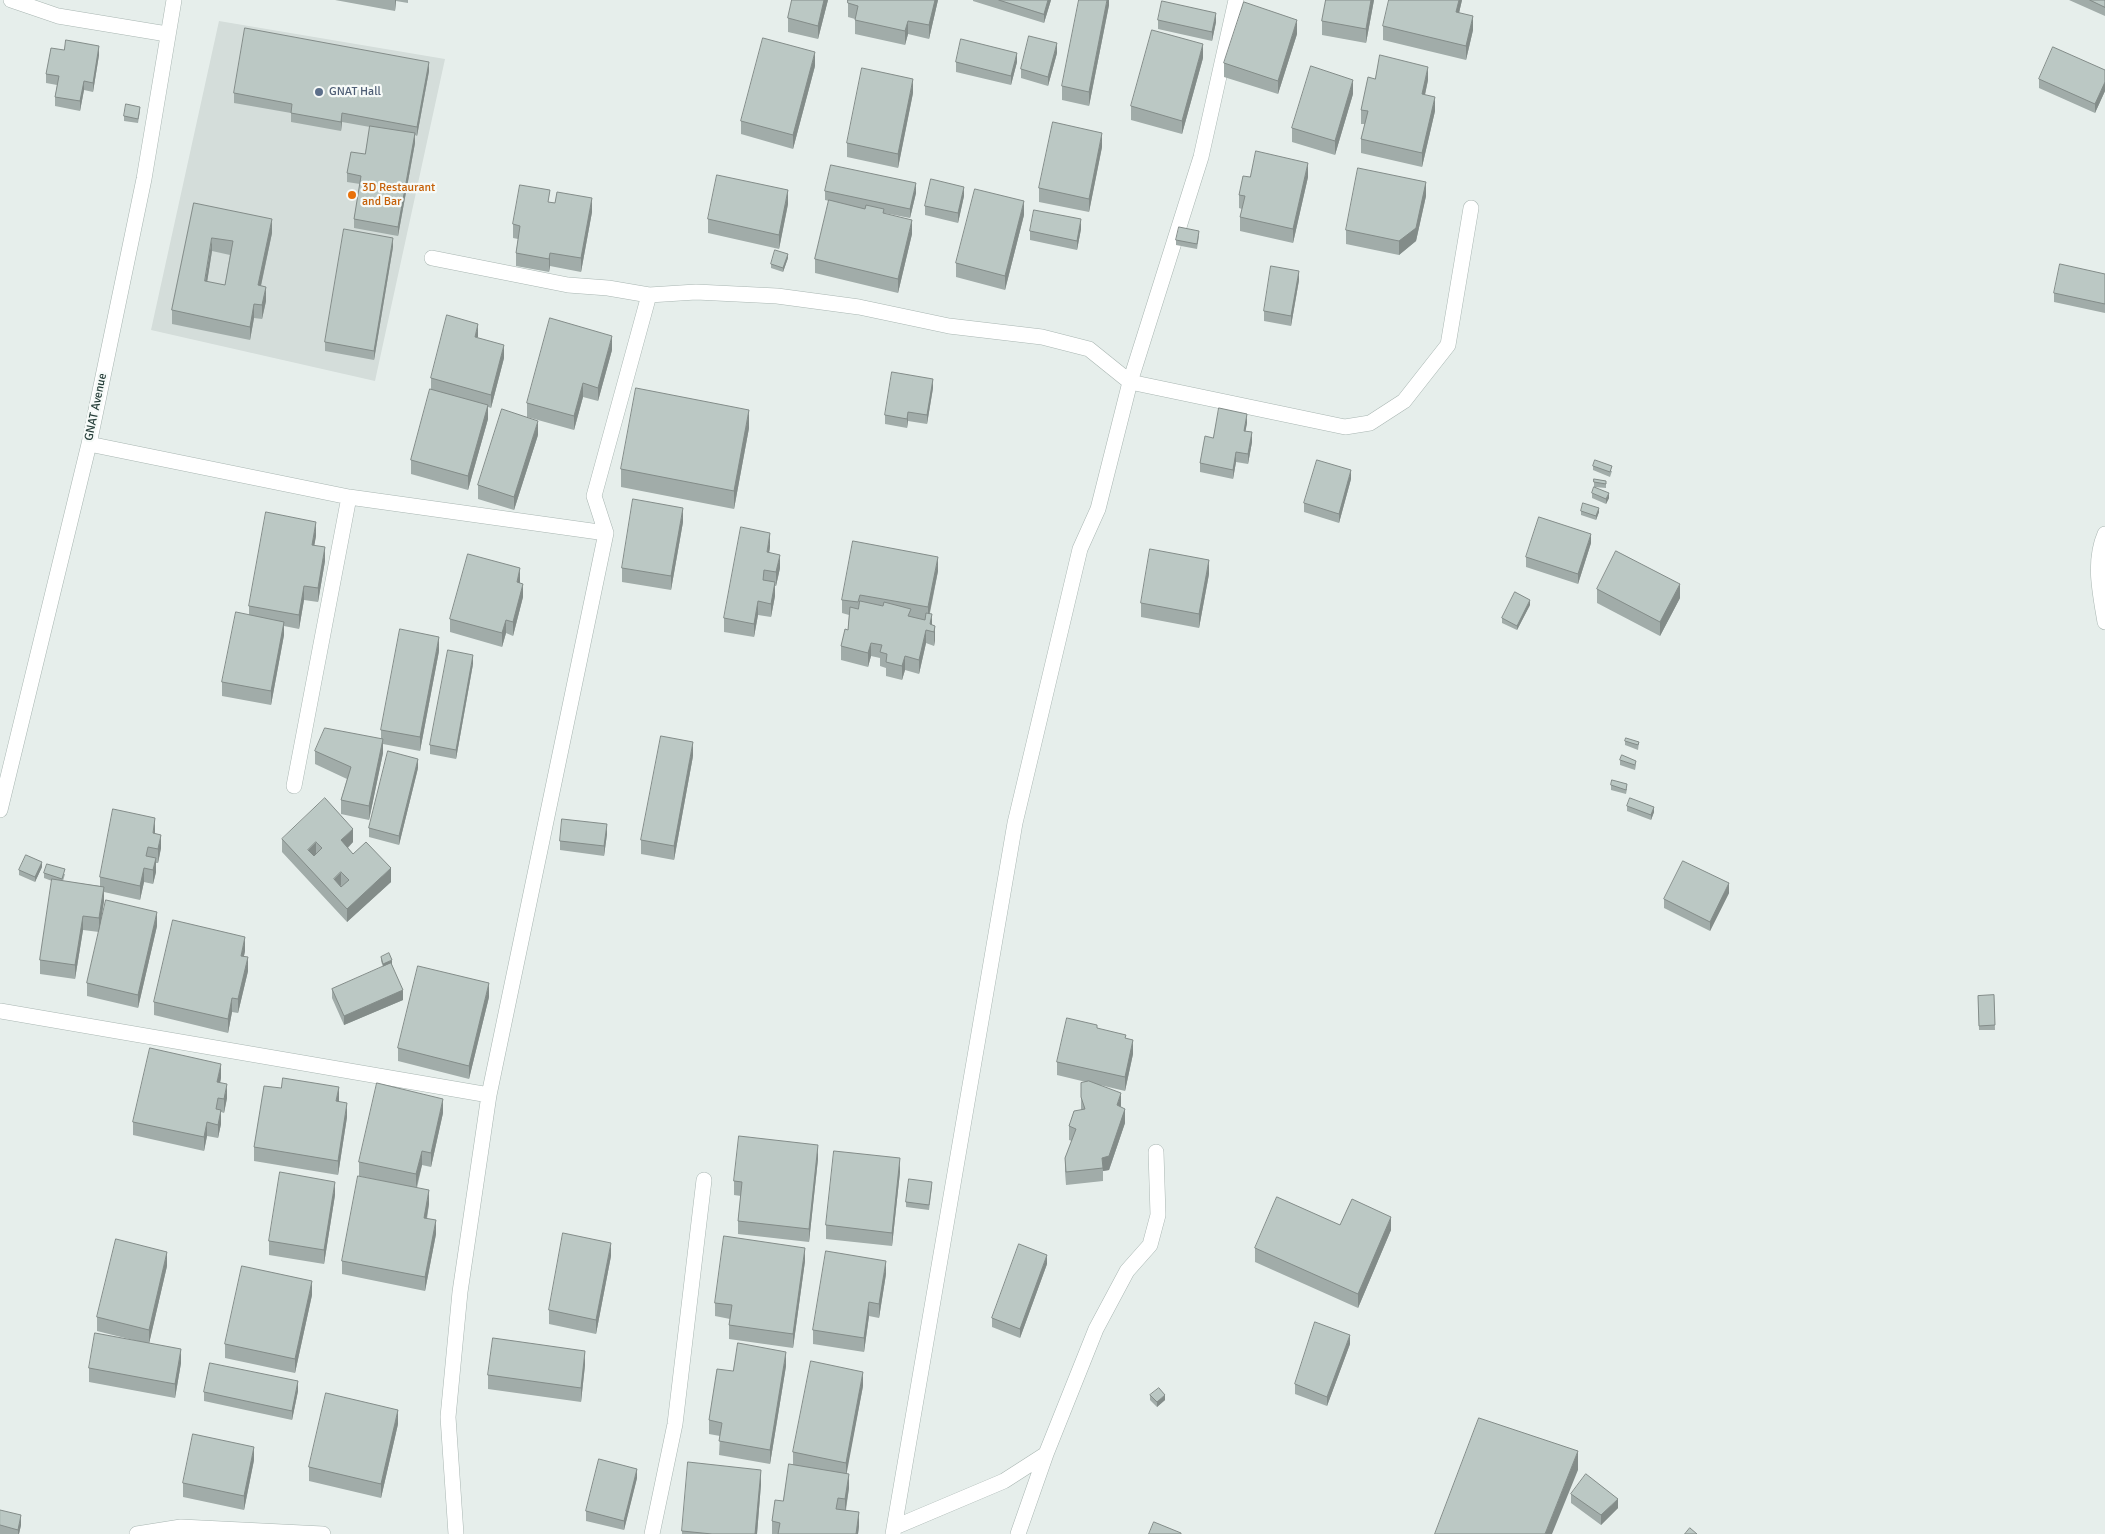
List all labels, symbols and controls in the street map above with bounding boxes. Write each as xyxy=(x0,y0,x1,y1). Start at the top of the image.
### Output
place label: GNAT Hall xyxy=(329,85,381,99)
marker: GNAT Hall xyxy=(313,86,325,98)
place label: 3D Restaurant and Bar xyxy=(362,181,435,209)
marker: 3D Restaurant and Bar xyxy=(346,189,358,201)
street label: GNAT Avenue xyxy=(82,372,110,442)

